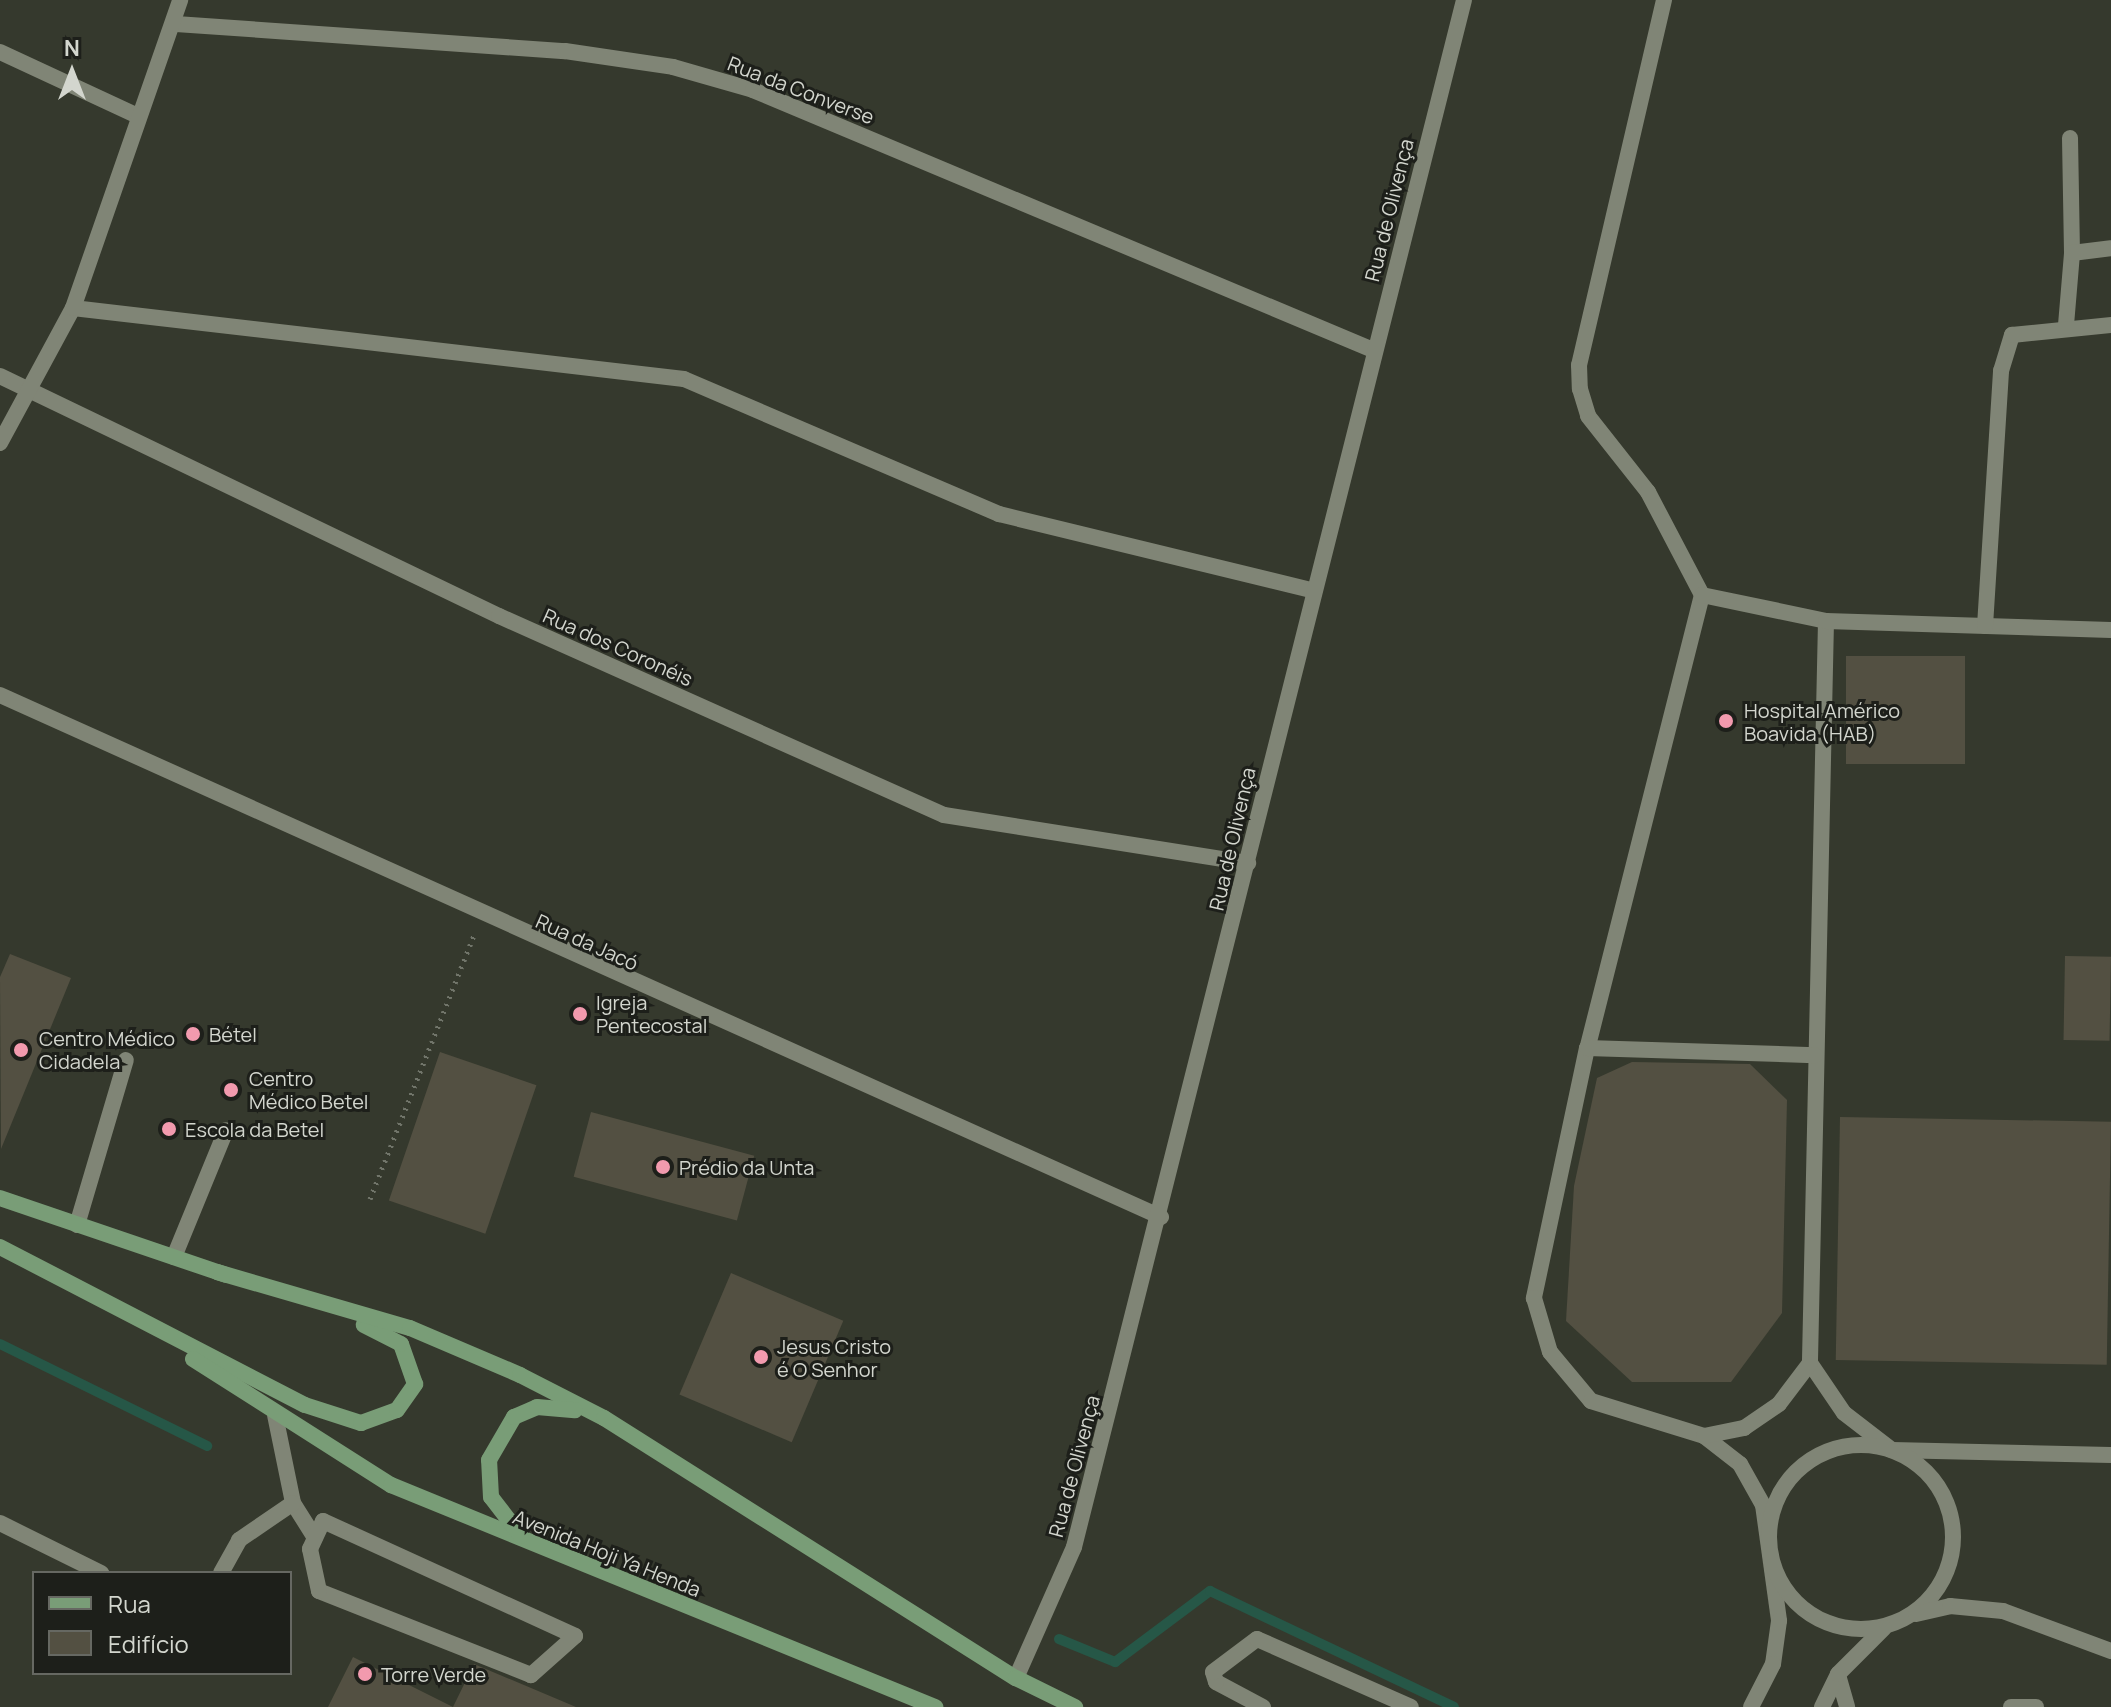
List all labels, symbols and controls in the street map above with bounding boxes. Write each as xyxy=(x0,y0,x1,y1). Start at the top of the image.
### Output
north arrow xyxy=(32,32,112,112)
text: N xyxy=(64,33,80,63)
street label: Rua da Converse xyxy=(724,51,878,129)
street label: Rua de Olivença xyxy=(1360,136,1418,284)
street label: Rua dos Coronéis xyxy=(539,603,697,691)
place label: Hospital Américo Boavida (HAB) xyxy=(1744,698,1900,745)
marker: Hospital Américo Boavida (HAB) xyxy=(1715,710,1737,732)
street label: Rua de Olivença xyxy=(1204,765,1260,913)
street label: Rua da Jacó xyxy=(532,909,642,975)
place label: Igreja Pentecostal xyxy=(596,990,707,1037)
marker: Igreja Pentecostal xyxy=(571,1005,589,1023)
place label: Bétel xyxy=(209,1022,257,1046)
marker: Bétel xyxy=(184,1025,202,1043)
place label: Centro Médico Cidadela xyxy=(39,1026,175,1073)
marker: Centro Médico Cidadela xyxy=(10,1039,32,1061)
place label: Centro Médico Betel xyxy=(249,1066,369,1113)
marker: Centro Médico Betel xyxy=(220,1079,242,1101)
place label: Escola da Betel xyxy=(185,1117,324,1141)
marker: Escola da Betel xyxy=(160,1120,178,1138)
place label: Prédio da Unta xyxy=(679,1155,814,1179)
marker: Prédio da Unta xyxy=(654,1158,672,1176)
place label: Jesus Cristo é O Senhor xyxy=(777,1334,891,1381)
marker: Jesus Cristo é O Senhor xyxy=(752,1348,770,1366)
street label: Rua de Olivença xyxy=(1044,1392,1104,1540)
street label: Avenida Hoji Ya Henda xyxy=(510,1504,704,1602)
legend xyxy=(32,1571,292,1675)
text: Rua xyxy=(108,1587,151,1620)
text: Edifício xyxy=(108,1627,189,1660)
place label: Torre Verde xyxy=(381,1662,486,1686)
marker: Torre Verde xyxy=(356,1665,374,1683)

